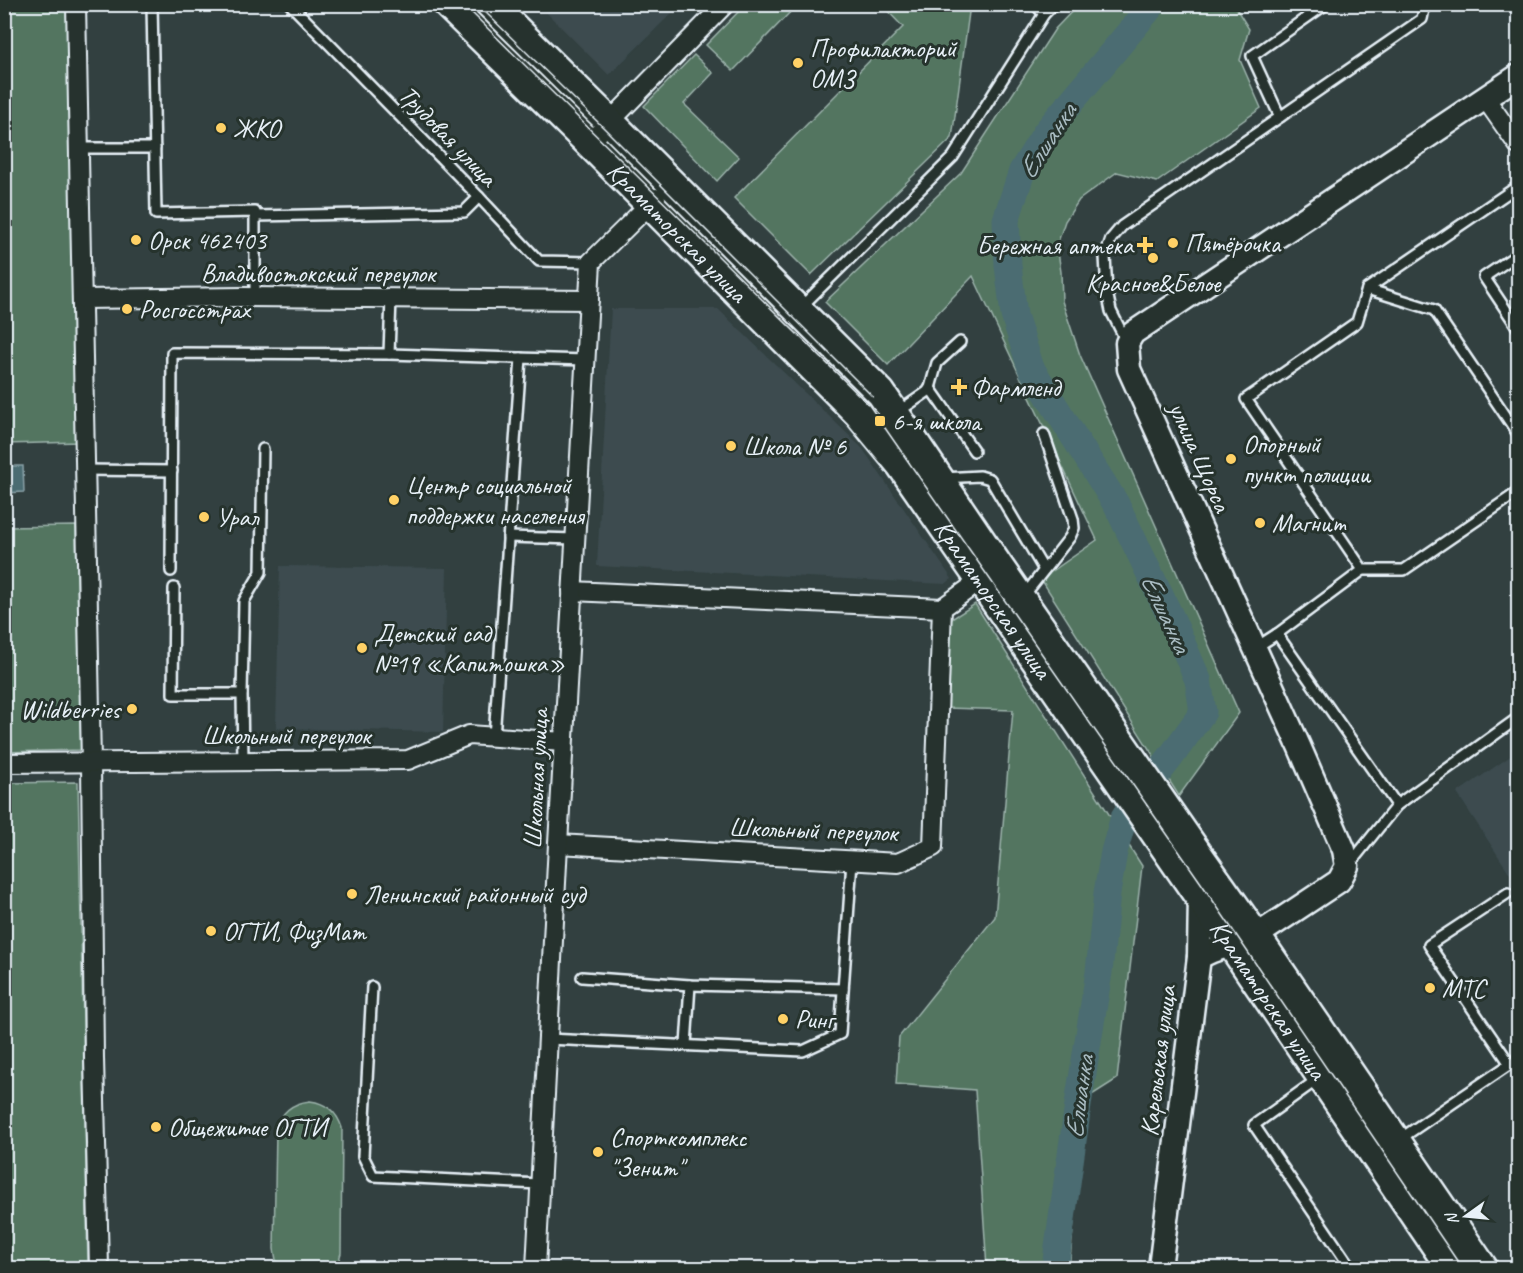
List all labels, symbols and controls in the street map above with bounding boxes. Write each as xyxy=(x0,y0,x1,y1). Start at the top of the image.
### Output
place label: Профилакторий ОМЗ xyxy=(810,32,959,95)
marker: Профилакторий ОМЗ xyxy=(791,56,805,70)
street label: Трудовая улица xyxy=(392,78,505,195)
water label: Елшанка xyxy=(1010,95,1085,185)
place label: ЖКО xyxy=(233,112,283,145)
marker: ЖКО xyxy=(214,121,228,135)
street label: Краматорская улица xyxy=(600,154,756,310)
place label: Орск 462403 xyxy=(148,224,268,257)
place label: Пятёрочка xyxy=(1185,227,1282,260)
place label: Бережная аптека xyxy=(977,229,1135,262)
marker: Орск 462403 xyxy=(129,233,143,247)
marker: Пятёрочка xyxy=(1166,236,1180,250)
marker: Бережная аптека xyxy=(1138,238,1152,252)
marker: Красное&Белое xyxy=(1146,251,1160,265)
street label: Владивостокский переулок xyxy=(201,257,437,290)
place label: Красное&Белое xyxy=(1086,267,1222,300)
place label: Росгосстрах xyxy=(139,293,252,326)
marker: Росгосстрах xyxy=(120,302,134,316)
place label: Фармленд xyxy=(971,371,1063,404)
marker: Фармленд xyxy=(952,380,966,394)
street label: улица Щорса xyxy=(1160,395,1239,519)
place label: 6-я школа xyxy=(892,405,983,438)
marker: 6-я школа xyxy=(873,414,887,428)
place label: Опорный пункт полиции xyxy=(1243,428,1371,491)
place label: Школа № 6 xyxy=(743,430,847,463)
marker: Школа № 6 xyxy=(724,439,738,453)
marker: Опорный пункт полиции xyxy=(1224,452,1238,466)
place label: Центр социальной поддержки населения xyxy=(406,469,585,532)
marker: Центр социальной поддержки населения xyxy=(387,493,401,507)
place label: Урал xyxy=(216,501,261,534)
place label: Магнит xyxy=(1272,507,1347,540)
marker: Урал xyxy=(197,510,211,524)
street label: Краматорская улица xyxy=(927,513,1061,686)
marker: Магнит xyxy=(1253,516,1267,530)
water label: Елшанка xyxy=(1133,568,1200,660)
place label: Детский сад №19 «Капитошка» xyxy=(374,617,565,680)
marker: Детский сад №19 «Капитошка» xyxy=(355,641,369,655)
place label: Wildberries xyxy=(20,693,122,726)
marker: Wildberries xyxy=(125,702,139,716)
street label: Школьная улица xyxy=(516,706,556,850)
street label: Школьный переулок xyxy=(202,719,373,752)
street label: Школьный переулок xyxy=(728,811,900,850)
place label: Ленинский районный суд xyxy=(364,878,588,911)
marker: Ленинский районный суд xyxy=(345,887,359,901)
street label: Краматорская улица xyxy=(1203,913,1336,1087)
place label: ОГТИ, ФизМат xyxy=(223,915,368,949)
marker: ОГТИ, ФизМат xyxy=(204,924,218,938)
place label: МТС xyxy=(1442,972,1489,1005)
marker: МТС xyxy=(1423,981,1437,995)
street label: Карельская улица xyxy=(1132,982,1184,1138)
place label: Ринг xyxy=(795,1003,837,1036)
marker: Ринг xyxy=(776,1012,790,1026)
water label: Елшанка xyxy=(1056,1052,1102,1140)
place label: Общежитие ОГТИ xyxy=(168,1111,330,1144)
marker: Общежитие ОГТИ xyxy=(149,1120,163,1134)
place label: Спорткомплекс "Зенит" xyxy=(610,1121,748,1184)
marker: Спорткомплекс "Зенит" xyxy=(591,1145,605,1159)
north arrow xyxy=(1436,1186,1496,1246)
text: N xyxy=(1441,1209,1463,1227)

